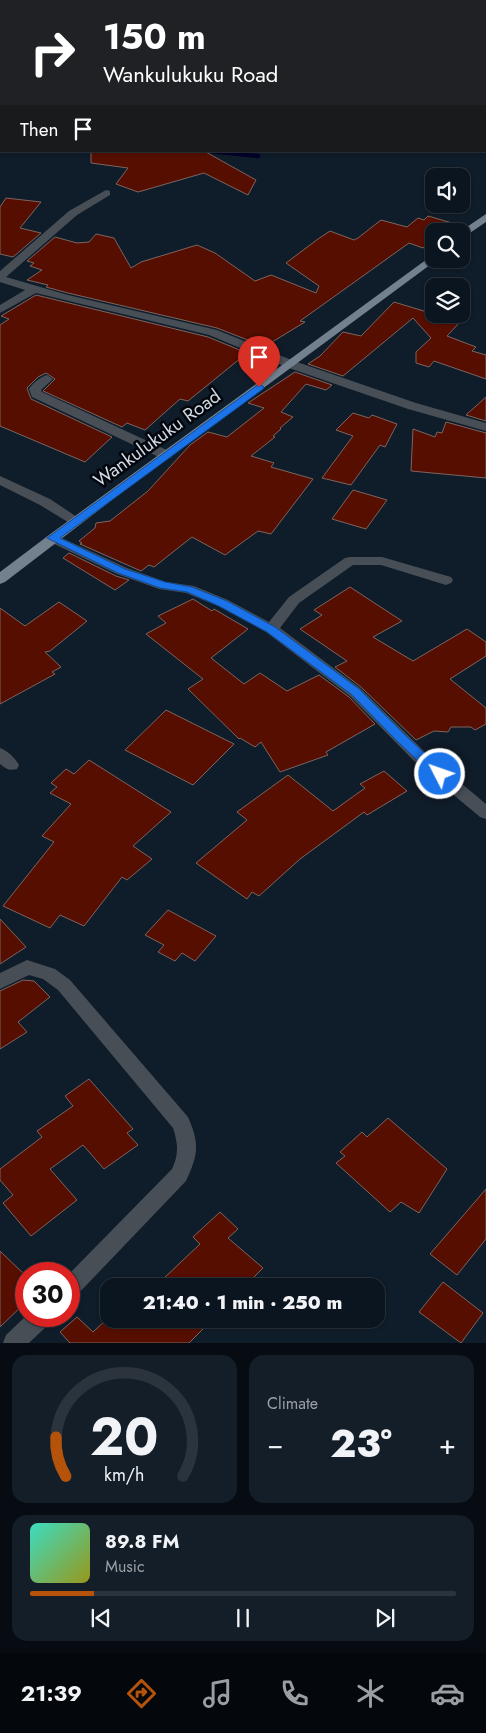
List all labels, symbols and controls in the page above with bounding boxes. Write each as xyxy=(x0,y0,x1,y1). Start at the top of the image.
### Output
text: 150 m xyxy=(103,12,206,62)
icon: right xyxy=(20,20,85,85)
text: Wankulukuku Road xyxy=(103,58,278,90)
icon: arrive xyxy=(69,115,97,143)
text: Then xyxy=(20,116,59,143)
map controls xyxy=(425,168,470,323)
button: sound xyxy=(425,168,470,213)
button: search xyxy=(425,223,470,268)
button: layers xyxy=(425,278,470,323)
pin xyxy=(238,336,280,387)
icon: arrive xyxy=(245,343,273,371)
street label: Wankulukuku Road xyxy=(88,383,226,493)
position arrow xyxy=(413,747,465,799)
speed limit sign: 30 xyxy=(15,1262,80,1327)
text: 21:40 · 1 min · 250 m xyxy=(143,1289,342,1316)
text: Climate xyxy=(267,1392,318,1415)
text: 20 xyxy=(90,1399,159,1475)
text: 23° xyxy=(330,1416,392,1471)
text: − xyxy=(267,1424,284,1465)
text: + xyxy=(439,1424,456,1465)
text: km/h xyxy=(104,1462,145,1488)
text: 89.8 FM xyxy=(105,1528,179,1555)
text: Music xyxy=(105,1555,145,1578)
icon: previous xyxy=(87,1604,115,1632)
icon: pause xyxy=(229,1604,257,1632)
icon: next xyxy=(371,1604,399,1632)
icon: directions xyxy=(124,1676,159,1711)
icon: music xyxy=(200,1676,235,1711)
icon: phone xyxy=(277,1676,312,1711)
icon: climate xyxy=(353,1676,388,1711)
icon: car xyxy=(430,1676,465,1711)
text: 21:39 xyxy=(21,1677,82,1709)

